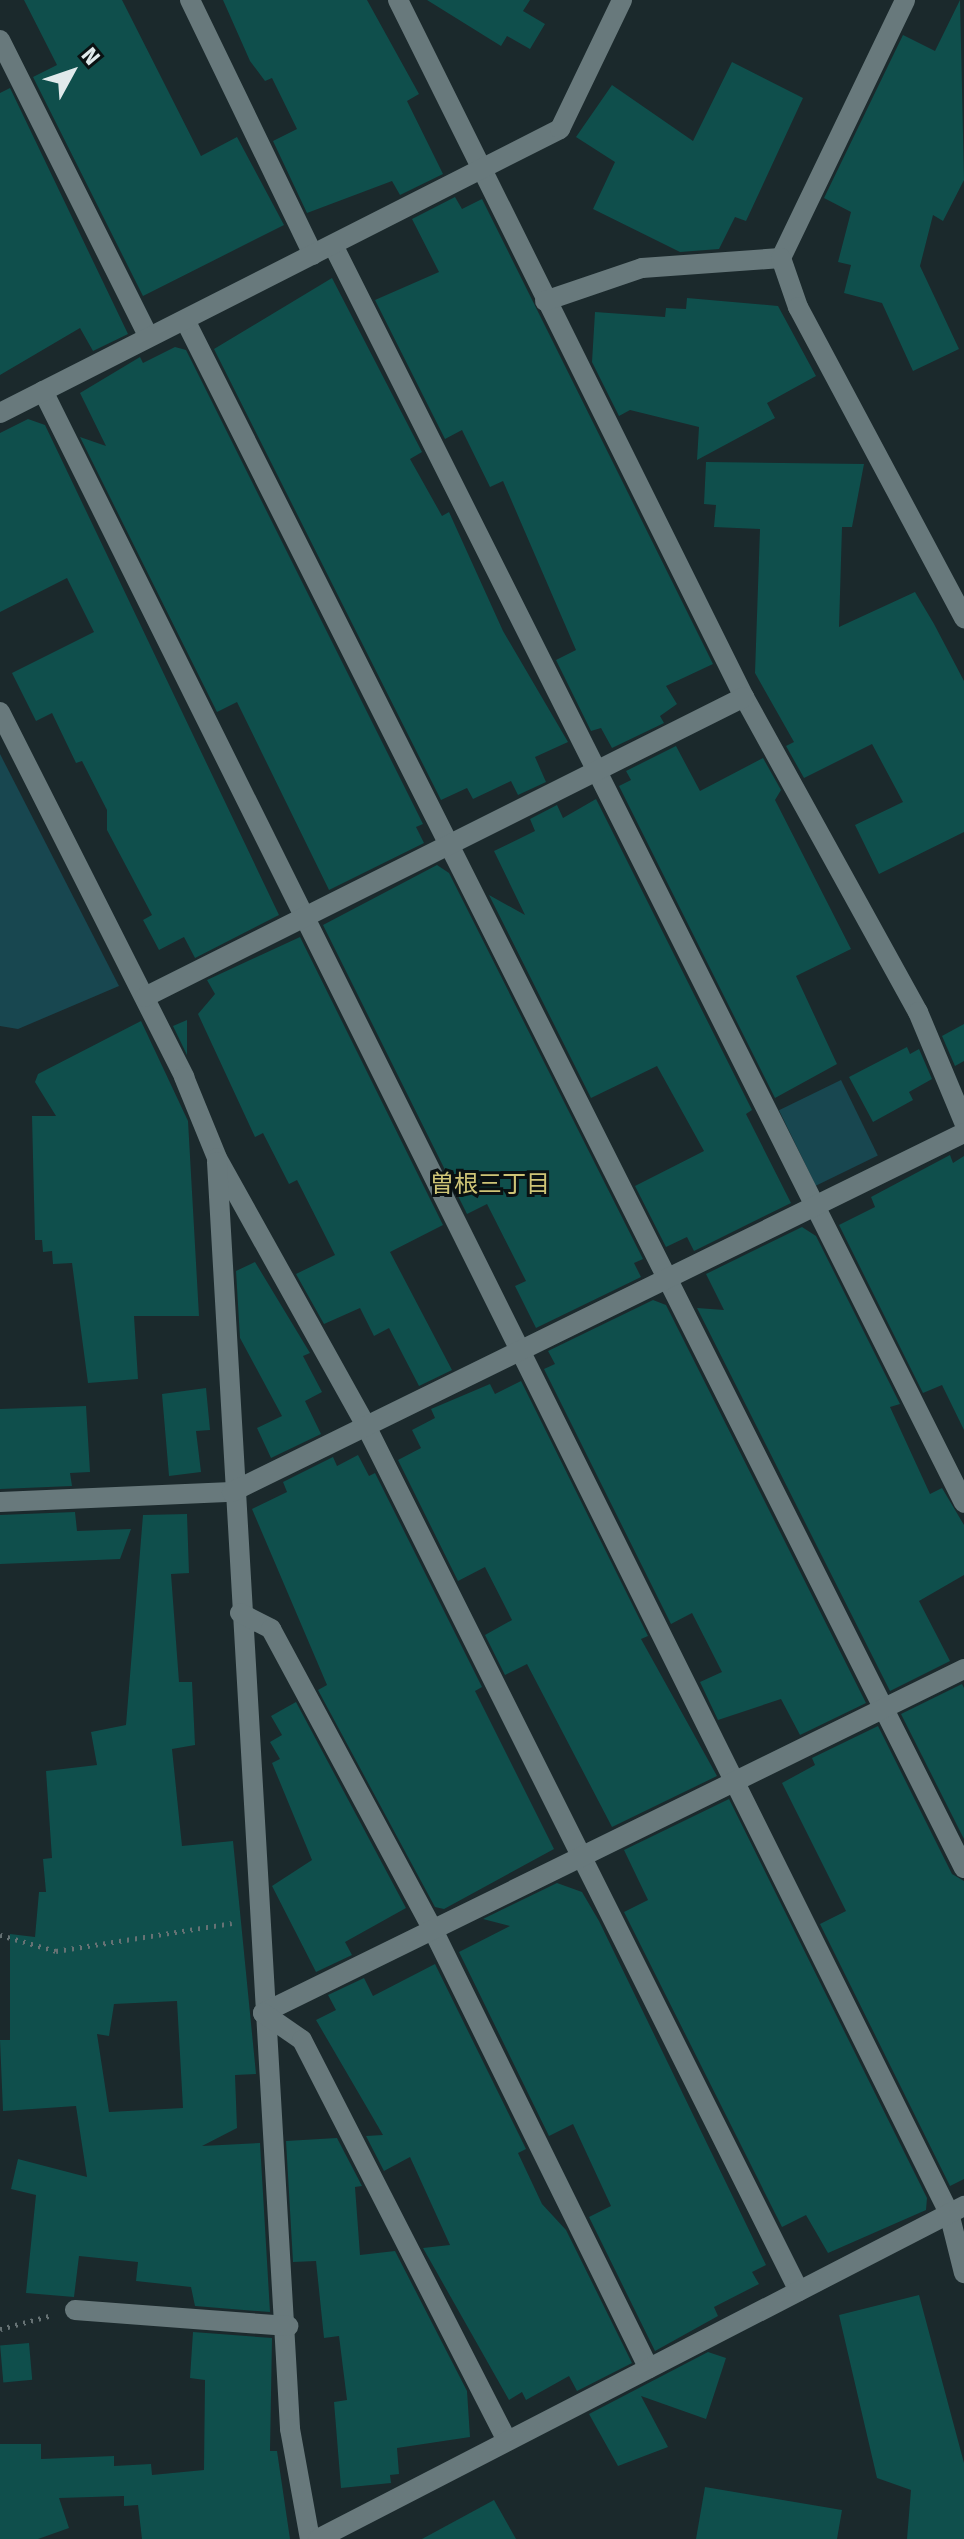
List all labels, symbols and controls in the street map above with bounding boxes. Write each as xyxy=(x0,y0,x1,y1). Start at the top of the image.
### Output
north arrow xyxy=(32,32,112,112)
text: N xyxy=(76,42,106,71)
district label: 曽根三丁目 xyxy=(430,1171,550,1199)

